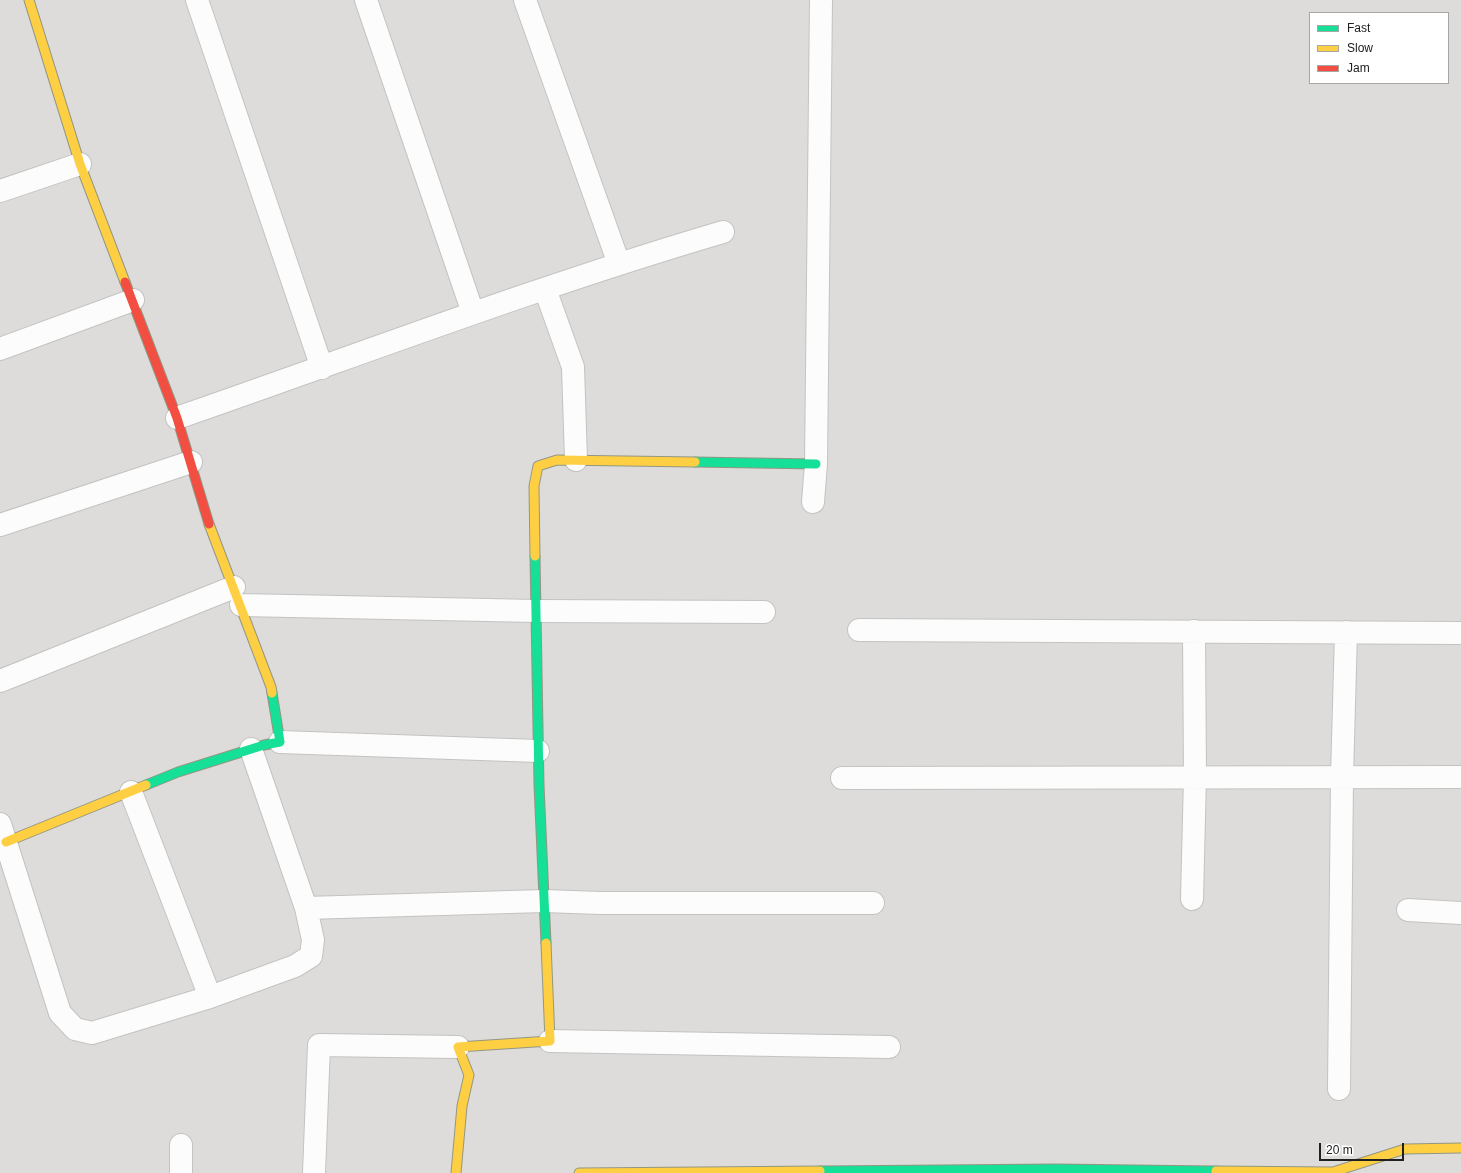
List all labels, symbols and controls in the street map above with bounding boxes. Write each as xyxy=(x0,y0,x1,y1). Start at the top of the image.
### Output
legend xyxy=(1309,12,1449,84)
text: Fast xyxy=(1347,21,1370,35)
text: Slow xyxy=(1347,41,1373,55)
text: Jam xyxy=(1347,61,1370,75)
scale bar xyxy=(1321,1135,1406,1161)
text: 20 m xyxy=(1326,1143,1353,1157)

